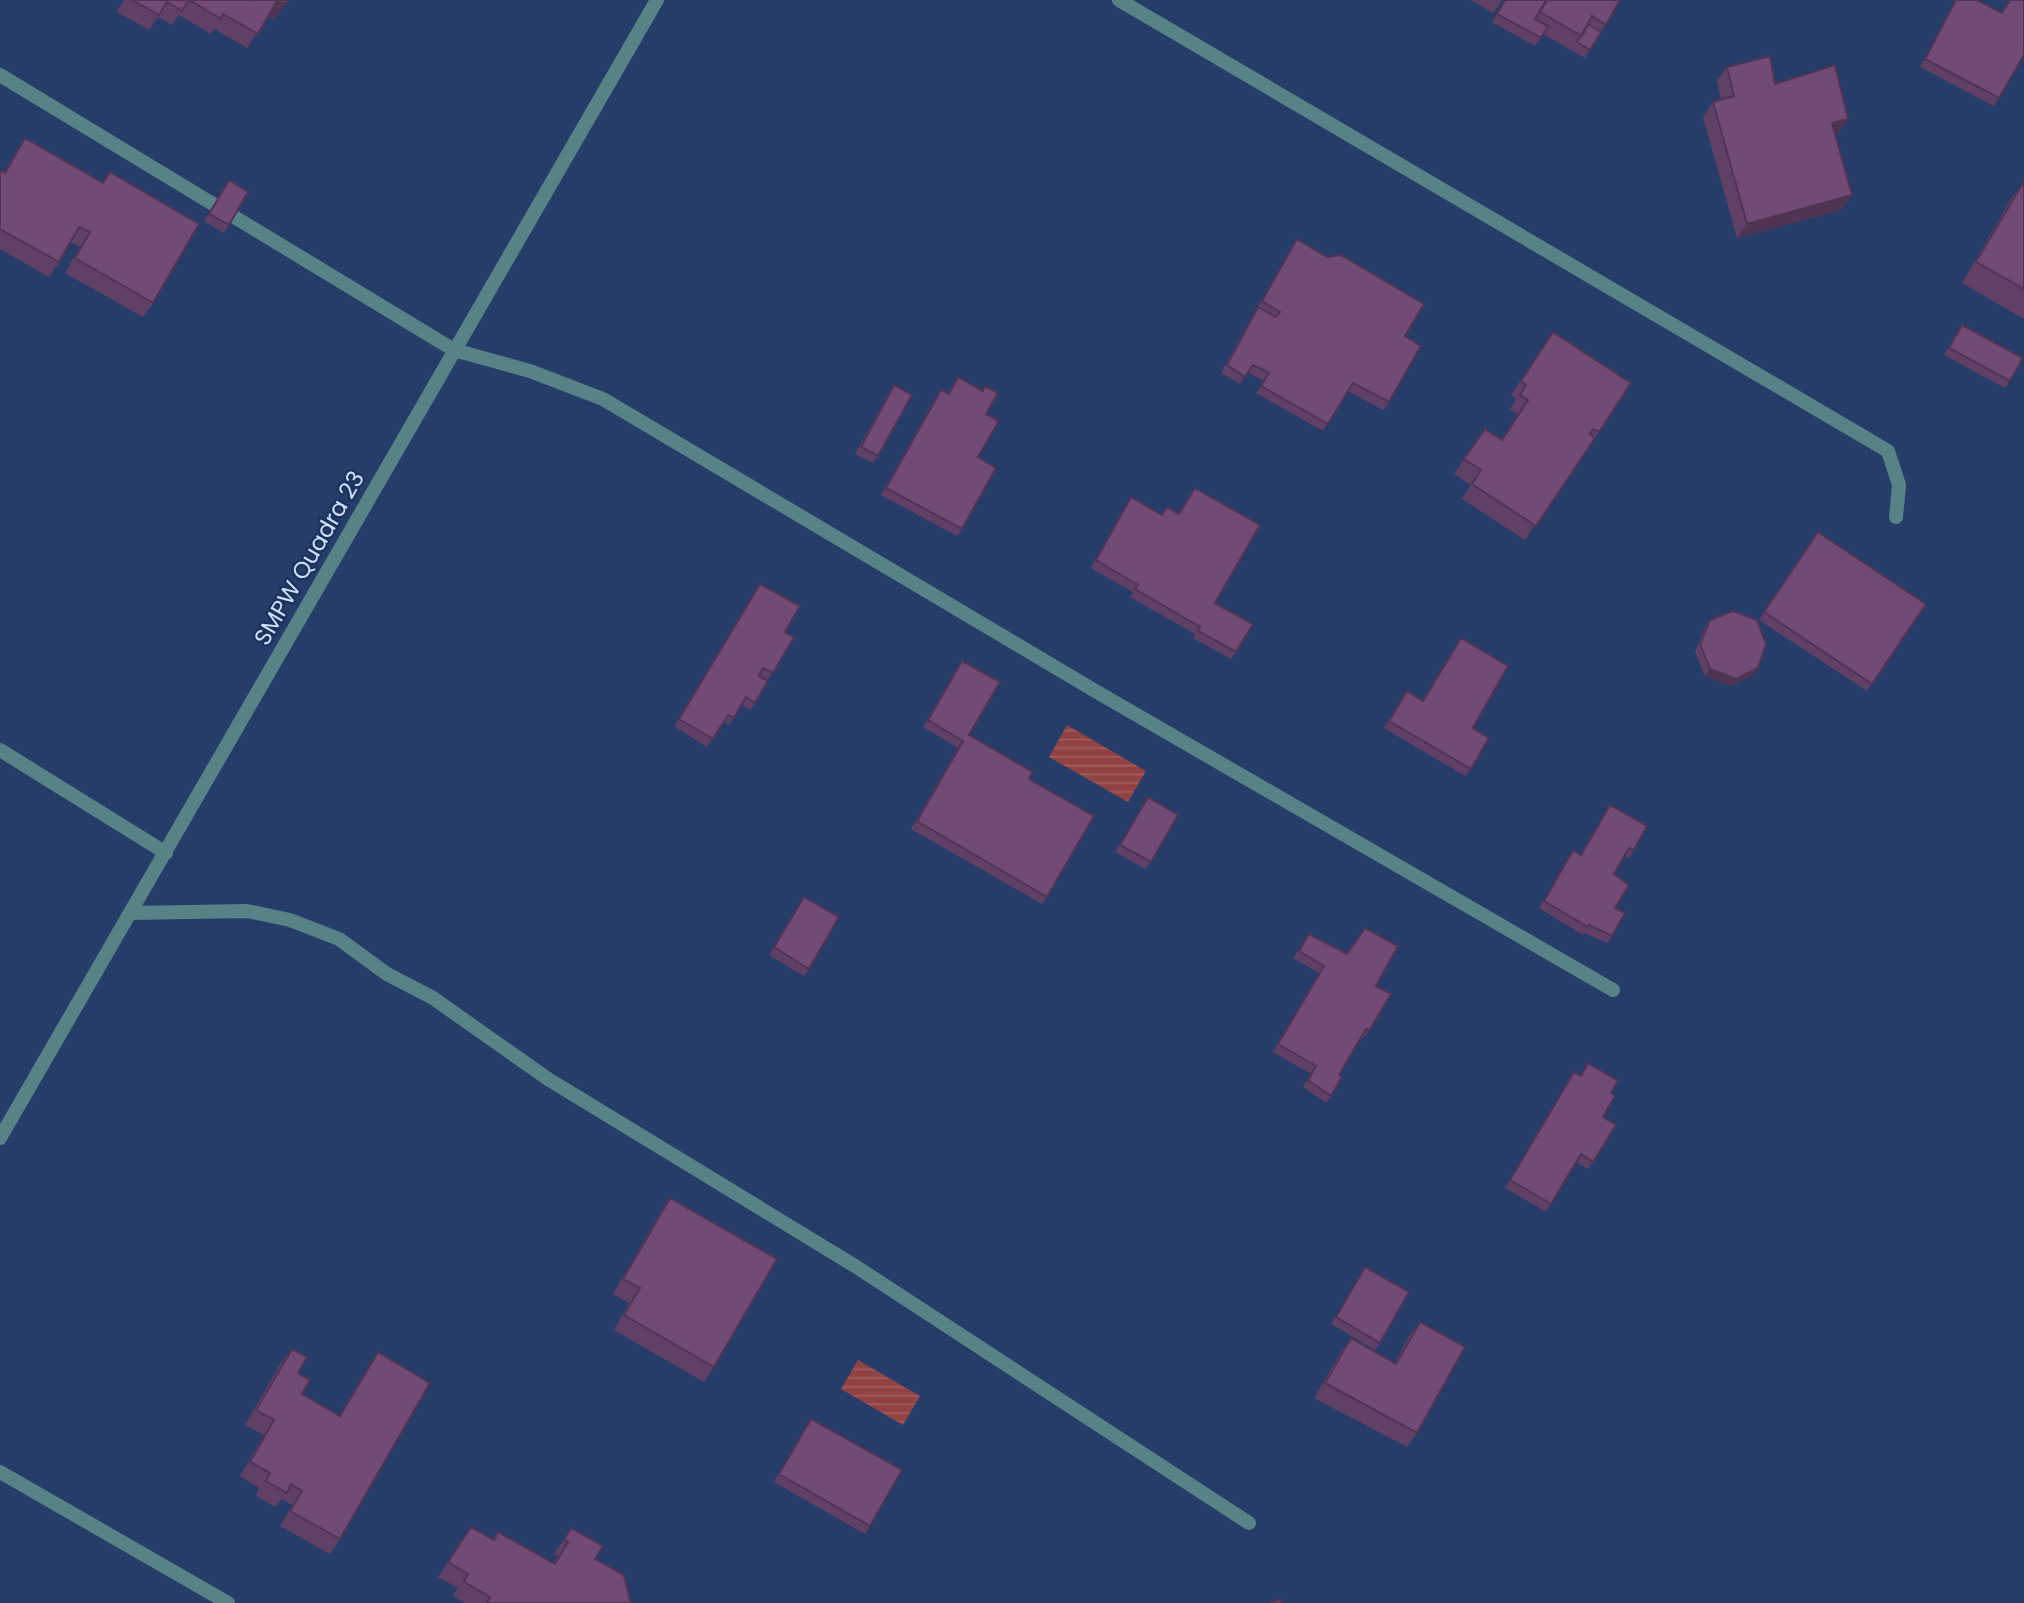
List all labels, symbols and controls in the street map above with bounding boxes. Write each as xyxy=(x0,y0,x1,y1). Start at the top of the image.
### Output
street label: SMPW Quadra 23 xyxy=(246,465,372,651)

